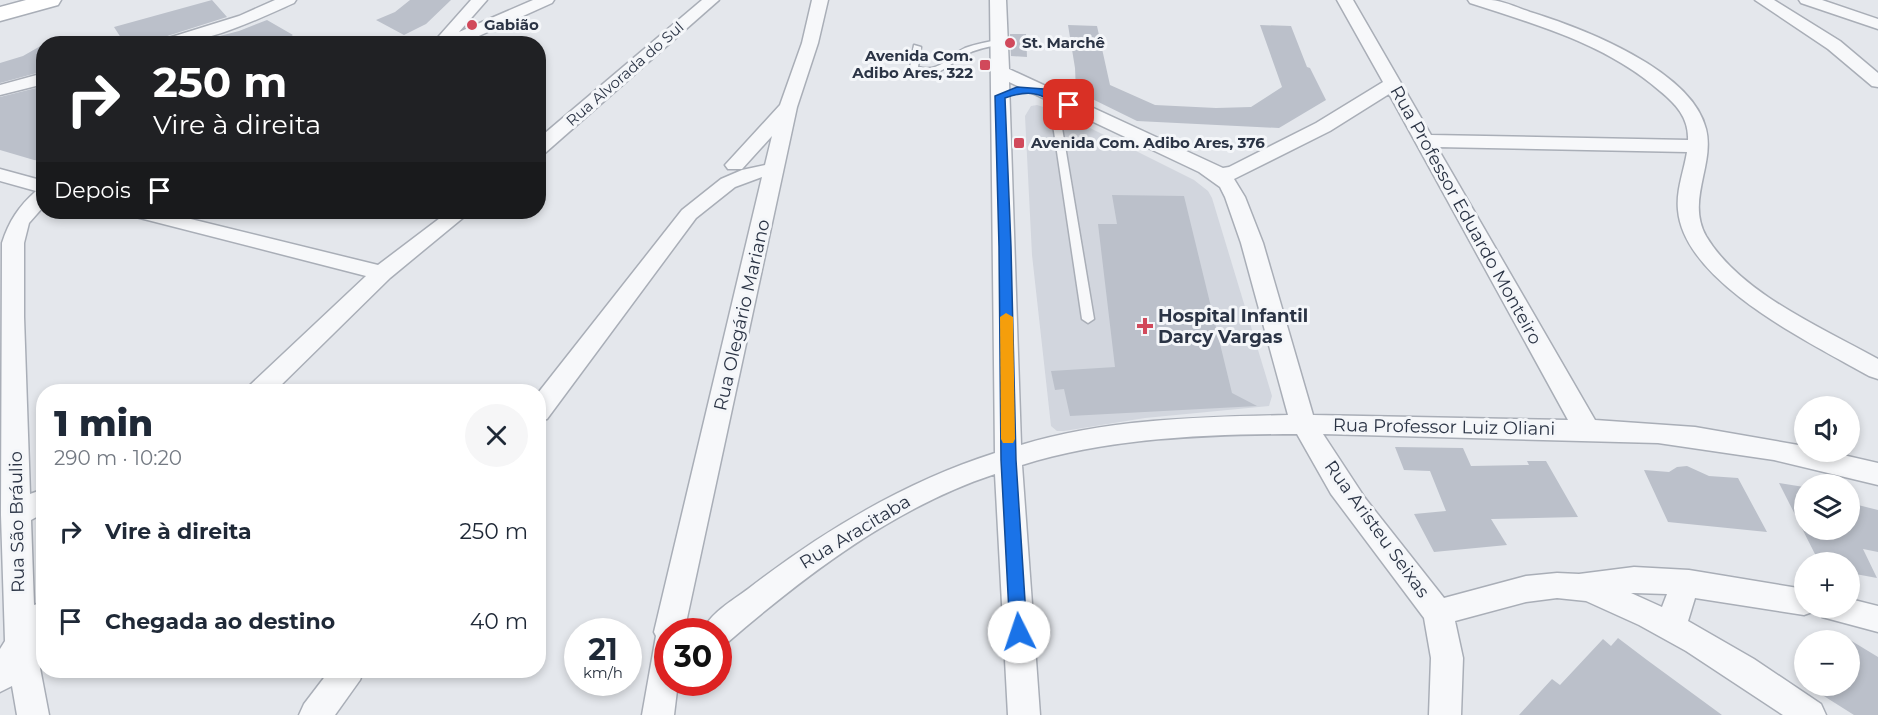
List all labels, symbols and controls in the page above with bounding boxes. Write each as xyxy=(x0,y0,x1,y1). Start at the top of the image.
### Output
place label: Gabião xyxy=(484,15,539,34)
street label: Rua Alvorada do Sul xyxy=(562,17,687,130)
marker: Gabião xyxy=(465,18,479,32)
place label: St. Marchê xyxy=(1022,33,1105,52)
marker: St. Marchê xyxy=(1003,36,1017,50)
place label: Avenida Com. Adibo Ares, 322 xyxy=(851,46,973,82)
text: 250 m xyxy=(153,56,287,108)
marker: Avenida Com. Adibo Ares, 322 xyxy=(978,58,992,72)
icon: right xyxy=(54,60,132,138)
pin xyxy=(1043,79,1094,130)
street label: Rua Professor Eduardo Monteiro xyxy=(1385,82,1547,348)
icon: arrive xyxy=(1052,88,1085,121)
text: Vire à direita xyxy=(153,108,321,141)
place label: Avenida Com. Adibo Ares, 376 xyxy=(1030,133,1265,152)
marker: Avenida Com. Adibo Ares, 376 xyxy=(1012,136,1026,150)
icon: arrive xyxy=(143,174,176,207)
text: Depois xyxy=(54,177,131,204)
street label: Rua Olegário Mariano xyxy=(709,217,775,413)
place label: Hospital Infantil Darcy Vargas xyxy=(1158,305,1308,348)
marker: Hospital Infantil Darcy Vargas xyxy=(1136,317,1154,335)
map controls xyxy=(1794,396,1860,696)
button: sound xyxy=(1794,396,1860,462)
text: 1 min xyxy=(54,401,153,445)
button: close xyxy=(465,404,528,467)
street label: Rua Professor Luiz Oliani xyxy=(1333,414,1555,440)
text: 290 m · 10:20 xyxy=(54,446,182,470)
street label: Rua São Bráulio xyxy=(5,451,29,593)
street label: Rua Aristeu Seixas xyxy=(1320,456,1434,602)
button: layers xyxy=(1794,474,1860,540)
street label: Rua Aracitaba xyxy=(796,490,914,574)
icon: right xyxy=(54,515,87,548)
text: Vire à direita xyxy=(105,518,252,545)
text: 250 m xyxy=(459,518,528,545)
button: + xyxy=(1794,552,1860,618)
position arrow xyxy=(987,600,1051,664)
icon: arrive xyxy=(54,605,87,638)
text: Chegada ao destino xyxy=(105,608,335,635)
text: 40 m xyxy=(470,608,528,635)
speed limit sign: 30 xyxy=(654,618,732,696)
button: − xyxy=(1794,630,1860,696)
text: 21 xyxy=(588,631,618,668)
text: km/h xyxy=(583,663,623,682)

